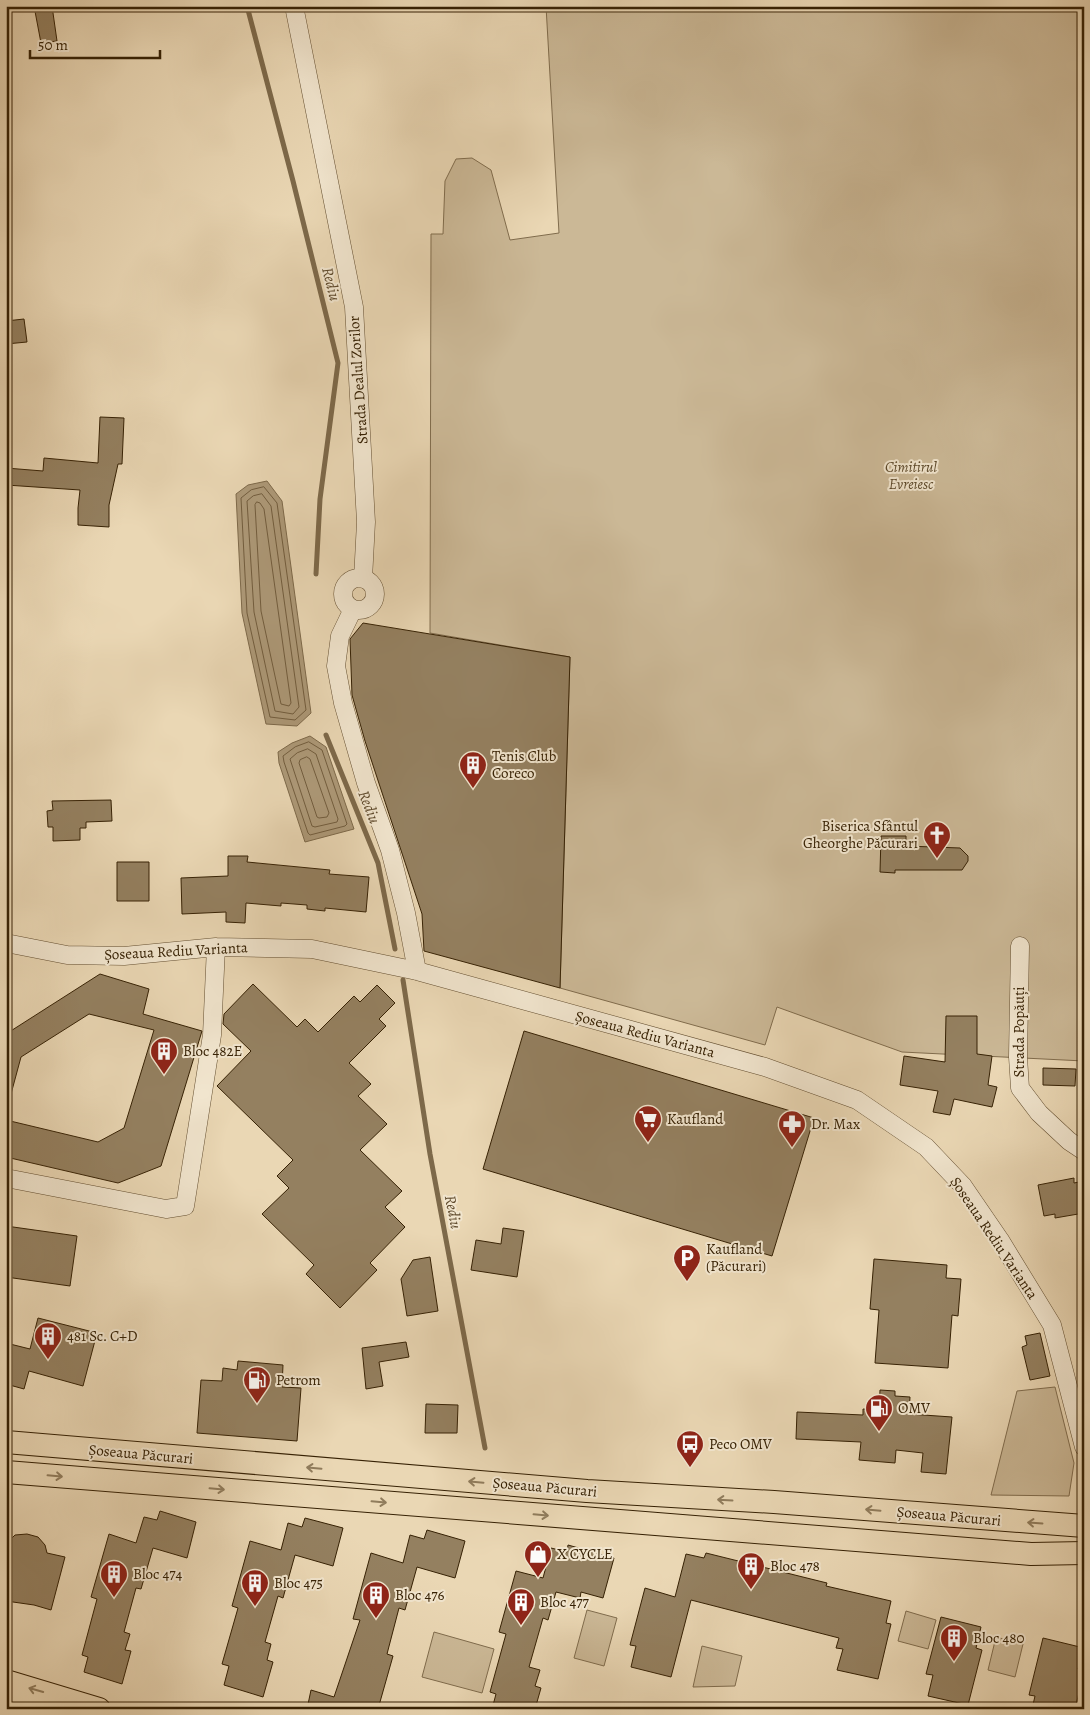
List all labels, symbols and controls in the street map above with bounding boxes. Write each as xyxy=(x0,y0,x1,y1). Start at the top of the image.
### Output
scale bar xyxy=(30,28,160,60)
text: 50 m xyxy=(38,35,68,55)
water label: Rediu xyxy=(316,265,346,303)
street label: Strada Dealul Zorilor xyxy=(344,315,372,445)
park label: Cimitirul Evreiesc xyxy=(885,457,937,494)
place label: Tenis Club Coreco xyxy=(492,746,557,783)
building icon: Tenis Club Coreco xyxy=(458,750,488,789)
water label: Rediu xyxy=(352,787,386,827)
place label: Biserica Sfântul Gheorghe Păcurari xyxy=(803,816,918,853)
church icon: Biserica Sfântul Gheorghe Păcurari xyxy=(922,820,952,859)
street label: Șoseaua Rediu Varianta xyxy=(104,937,248,965)
street label: Strada Popăuți xyxy=(1009,987,1029,1077)
street label: Șoseaua Rediu Varianta xyxy=(573,1006,717,1062)
building icon: Bloc 482E xyxy=(149,1036,179,1075)
place label: Bloc 482E xyxy=(183,1041,242,1061)
supermarket icon: Kaufland xyxy=(633,1104,663,1143)
place label: Kaufland xyxy=(667,1109,724,1129)
pharmacy icon: Dr. Max xyxy=(777,1109,807,1148)
place label: Dr. Max xyxy=(811,1114,860,1134)
street label: Șoseaua Rediu Varianta xyxy=(946,1173,1043,1303)
water label: Rediu xyxy=(439,1193,467,1231)
place label: Kaufland (Păcurari) xyxy=(706,1239,766,1276)
parking icon: Kaufland (Păcurari) xyxy=(672,1243,702,1282)
building icon: 481 Sc. C+D xyxy=(33,1321,63,1360)
place label: 481 Sc. C+D xyxy=(67,1326,138,1346)
fuel station icon: Petrom xyxy=(242,1365,272,1404)
place label: Petrom xyxy=(276,1370,321,1390)
fuel station icon: OMV xyxy=(864,1393,894,1432)
place label: OMV xyxy=(898,1398,931,1418)
bus stop icon: Peco OMV xyxy=(675,1429,705,1468)
place label: Peco OMV xyxy=(709,1434,773,1454)
street label: Șoseaua Păcurari xyxy=(88,1439,194,1469)
one-way arrow xyxy=(306,1463,322,1473)
one-way arrow xyxy=(47,1471,63,1481)
street label: Șoseaua Păcurari xyxy=(492,1472,598,1502)
one-way arrow xyxy=(468,1477,484,1486)
one-way arrow xyxy=(209,1484,225,1494)
one-way arrow xyxy=(717,1495,734,1505)
one-way arrow xyxy=(370,1497,386,1506)
street label: Șoseaua Păcurari xyxy=(896,1501,1002,1531)
one-way arrow xyxy=(865,1505,881,1515)
one-way arrow xyxy=(532,1510,548,1519)
one-way arrow xyxy=(1027,1519,1043,1528)
shop icon: X CYCLE xyxy=(523,1539,553,1578)
place label: X CYCLE xyxy=(557,1544,613,1564)
building icon: Bloc 478 xyxy=(736,1551,766,1590)
place label: Bloc 478 xyxy=(770,1556,820,1576)
building icon: Bloc 474 xyxy=(99,1559,129,1598)
place label: Bloc 474 xyxy=(133,1564,183,1584)
building icon: Bloc 475 xyxy=(240,1568,270,1607)
place label: Bloc 475 xyxy=(274,1573,323,1593)
building icon: Bloc 476 xyxy=(361,1580,391,1619)
place label: Bloc 476 xyxy=(395,1585,445,1605)
building icon: Bloc 477 xyxy=(506,1587,536,1626)
place label: Bloc 477 xyxy=(540,1592,590,1612)
building icon: Bloc 480 xyxy=(939,1623,969,1662)
place label: Bloc 480 xyxy=(973,1628,1024,1648)
one-way arrow xyxy=(28,1685,44,1695)

